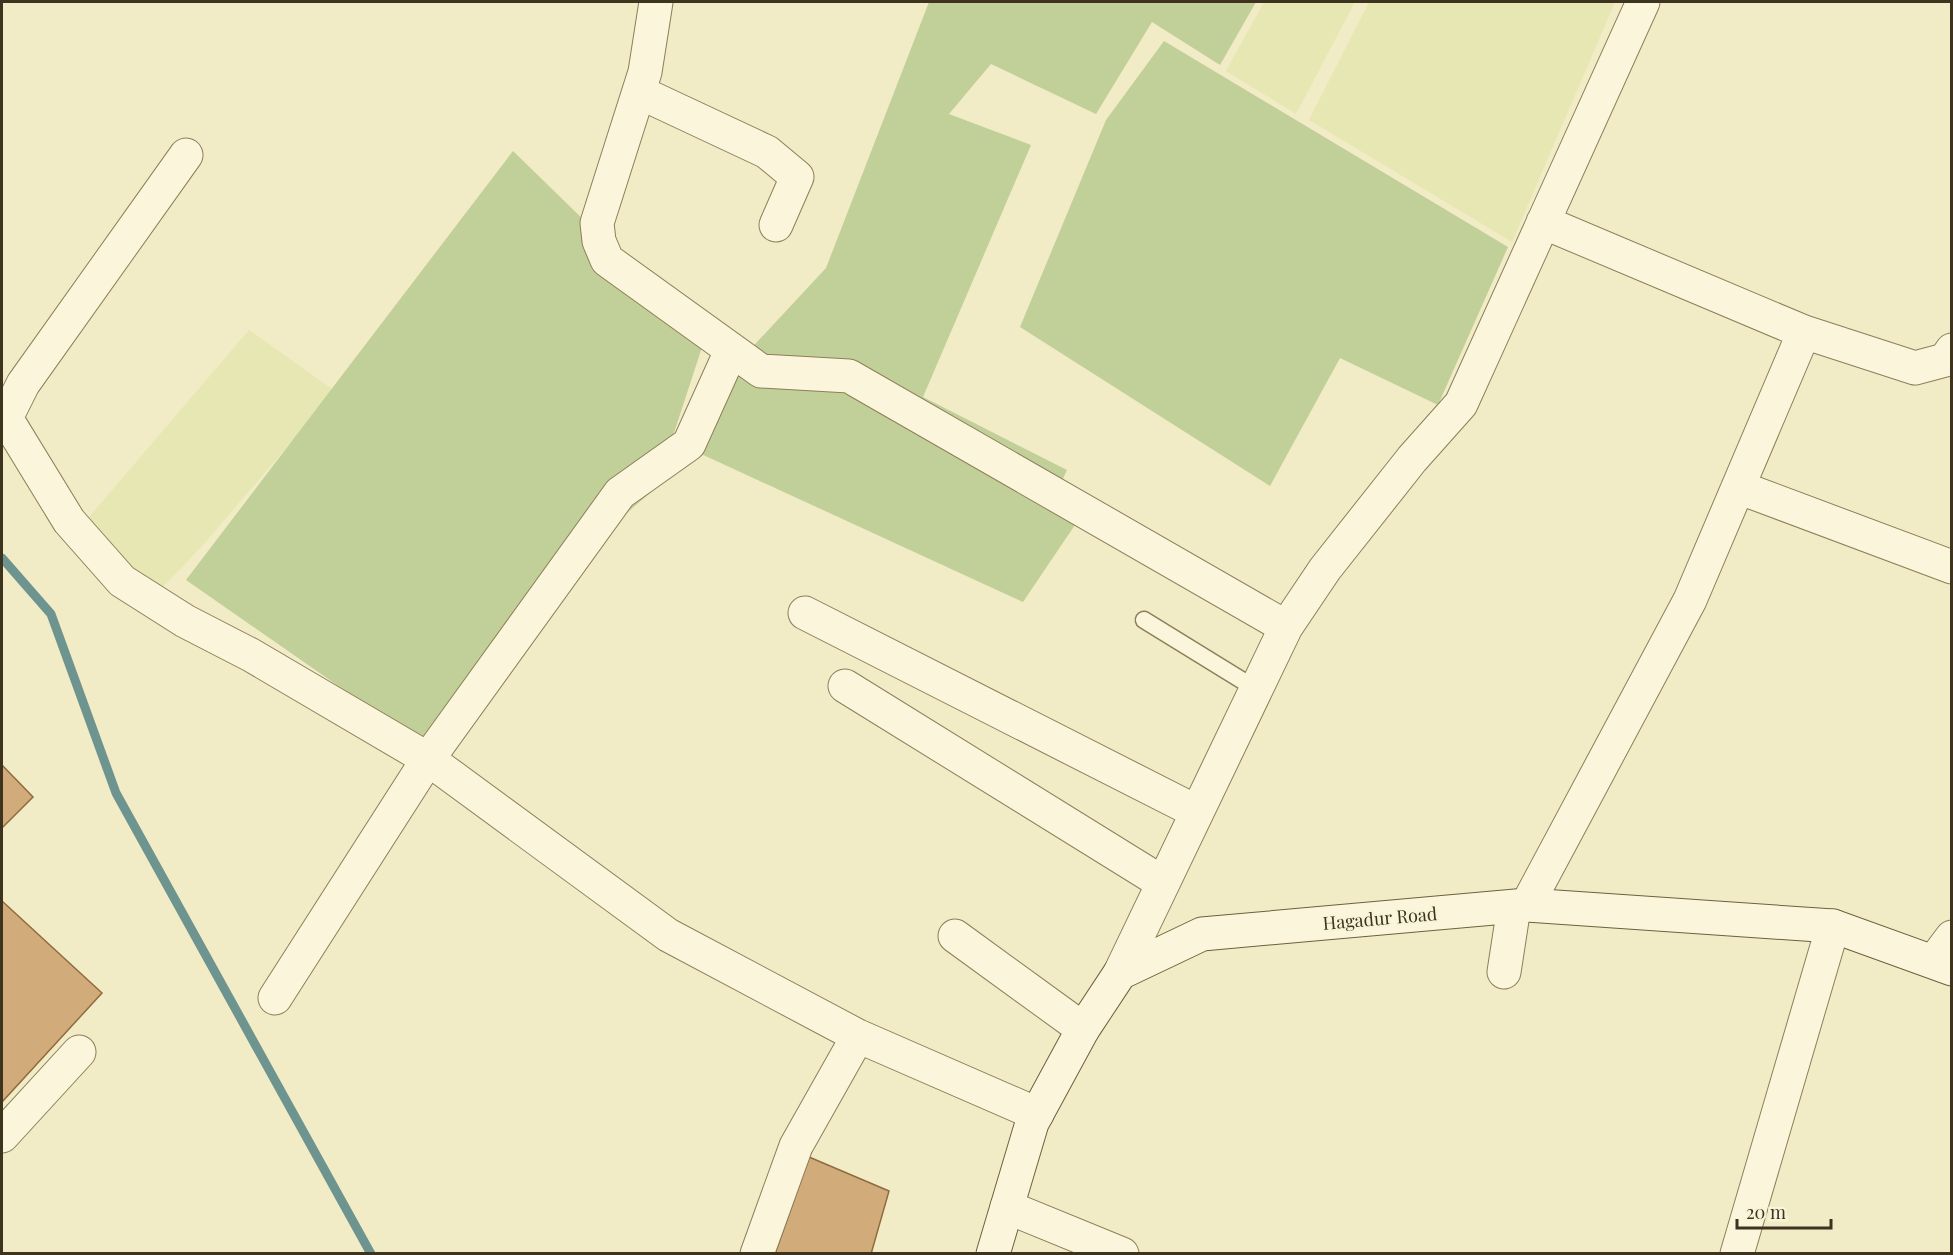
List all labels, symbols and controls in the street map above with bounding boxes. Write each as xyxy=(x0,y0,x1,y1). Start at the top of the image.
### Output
street label: Hagadur Road xyxy=(1322,901,1439,935)
scale bar xyxy=(1737,1192,1832,1230)
text: 20 m xyxy=(1746,1200,1786,1224)

